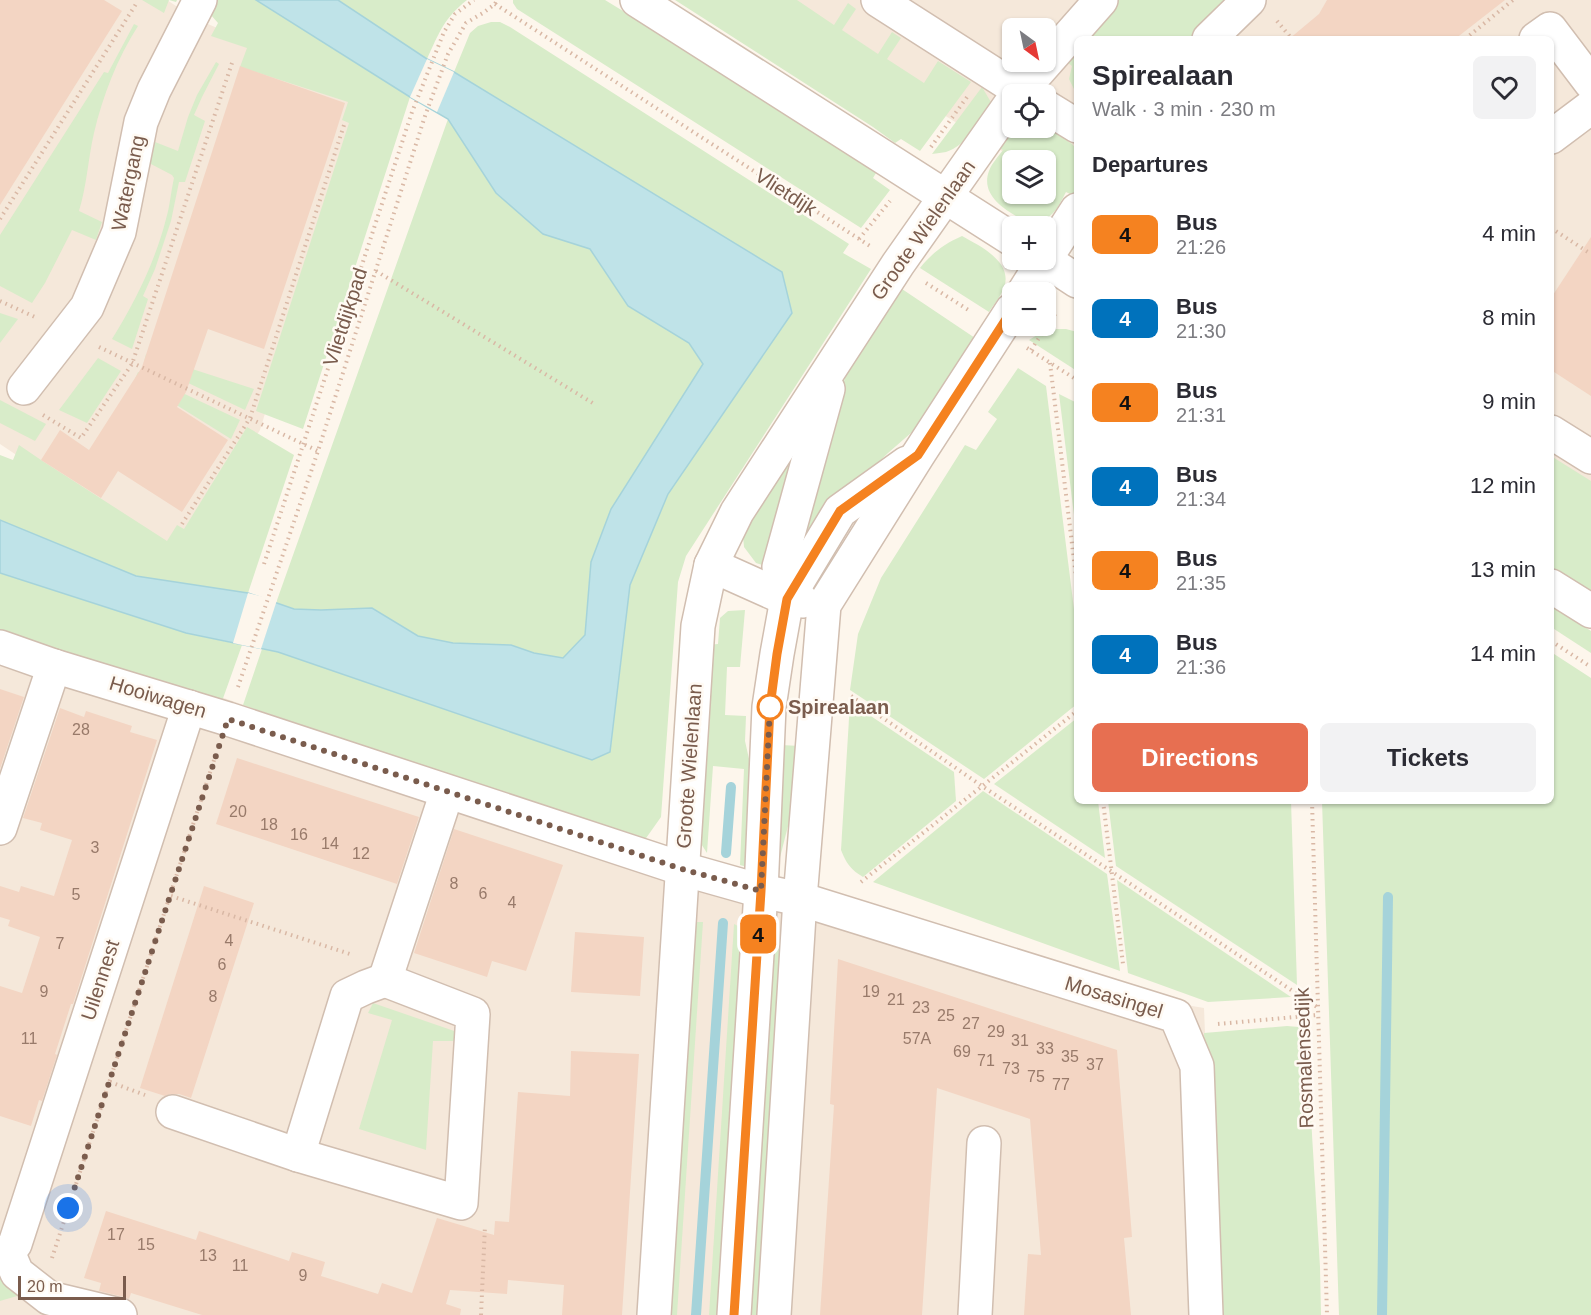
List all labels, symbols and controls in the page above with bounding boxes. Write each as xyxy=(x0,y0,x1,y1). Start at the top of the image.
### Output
north arrow xyxy=(1002,18,1056,72)
map controls xyxy=(1002,18,1056,336)
button: heart xyxy=(1473,56,1536,119)
text: Spirealaan xyxy=(1092,60,1234,91)
button: locate xyxy=(1002,84,1056,138)
text: Walk · 3 min · 230 m xyxy=(1092,98,1276,120)
street label: Watergang xyxy=(107,133,149,233)
button: layers xyxy=(1002,150,1056,204)
text: Departures xyxy=(1092,152,1208,177)
street label: Groote Wielenlaan xyxy=(866,156,980,304)
street label: Vlietdijk xyxy=(751,164,822,221)
text: Bus xyxy=(1176,210,1218,235)
button: + xyxy=(1002,216,1056,270)
text: 4 min xyxy=(1482,221,1536,246)
text: 4 xyxy=(1119,223,1131,246)
text: 21:26 xyxy=(1176,236,1226,258)
street label: Vlietdijkpad xyxy=(319,265,371,369)
button: − xyxy=(1002,282,1056,336)
text: Bus xyxy=(1176,294,1218,319)
text: 8 min xyxy=(1482,305,1536,330)
text: 4 xyxy=(1119,307,1131,330)
text: 21:30 xyxy=(1176,320,1226,342)
text: Bus xyxy=(1176,378,1218,403)
text: 9 min xyxy=(1482,389,1536,414)
text: 4 xyxy=(1119,391,1131,414)
text: 21:31 xyxy=(1176,404,1226,426)
text: Bus xyxy=(1176,462,1218,487)
text: 12 min xyxy=(1470,473,1536,498)
text: 4 xyxy=(1119,475,1131,498)
text: 21:34 xyxy=(1176,488,1226,510)
text: Bus xyxy=(1176,546,1218,571)
text: 13 min xyxy=(1470,557,1536,582)
text: 4 xyxy=(1119,559,1131,582)
text: 21:35 xyxy=(1176,572,1226,594)
text: Bus xyxy=(1176,630,1218,655)
text: 14 min xyxy=(1470,641,1536,666)
text: 4 xyxy=(1119,643,1131,666)
text: 21:36 xyxy=(1176,656,1226,678)
street label: Hooiwagen xyxy=(107,672,209,722)
street label: Groote Wielenlaan xyxy=(672,683,706,849)
marker: Spirealaan xyxy=(757,694,783,720)
place label: Spirealaan xyxy=(788,696,889,718)
house number: 28 xyxy=(72,721,90,738)
button: Directions xyxy=(1092,723,1308,792)
button: Tickets xyxy=(1320,723,1536,792)
house number: 20 xyxy=(229,803,247,820)
house number: 18 xyxy=(260,816,278,833)
house number: 16 xyxy=(290,826,308,843)
house number: 14 xyxy=(321,835,339,852)
house number: 3 xyxy=(91,839,100,856)
house number: 12 xyxy=(352,845,370,862)
house number: 8 xyxy=(450,875,459,892)
house number: 6 xyxy=(479,885,488,902)
house number: 5 xyxy=(72,886,81,903)
house number: 4 xyxy=(508,894,517,911)
line badge: 4 xyxy=(738,914,777,954)
text: 4 xyxy=(752,923,764,946)
house number: 4 xyxy=(225,932,234,949)
house number: 7 xyxy=(56,935,65,952)
street label: Uilennest xyxy=(77,937,123,1023)
house number: 6 xyxy=(218,956,227,973)
street label: Mosasingel xyxy=(1062,972,1166,1022)
house number: 9 xyxy=(40,983,49,1000)
house number: 19 xyxy=(862,983,880,1000)
street label: Rosmalensedijk xyxy=(1291,986,1317,1129)
house number: 8 xyxy=(209,988,218,1005)
house number: 21 xyxy=(887,991,905,1008)
house number: 23 xyxy=(912,999,930,1016)
house number: 25 xyxy=(937,1007,955,1024)
house number: 27 xyxy=(962,1015,980,1032)
house number: 29 xyxy=(987,1023,1005,1040)
house number: 11 xyxy=(21,1030,37,1047)
house number: 57A xyxy=(903,1030,932,1047)
house number: 31 xyxy=(1011,1032,1029,1049)
house number: 33 xyxy=(1036,1040,1054,1057)
house number: 69 xyxy=(953,1043,971,1060)
house number: 35 xyxy=(1061,1048,1079,1065)
house number: 71 xyxy=(977,1052,995,1069)
house number: 37 xyxy=(1086,1056,1104,1073)
house number: 73 xyxy=(1002,1060,1020,1077)
house number: 75 xyxy=(1027,1068,1045,1085)
house number: 77 xyxy=(1052,1076,1070,1093)
your location xyxy=(53,1193,83,1223)
house number: 17 xyxy=(107,1226,125,1243)
house number: 15 xyxy=(137,1236,155,1253)
house number: 13 xyxy=(199,1247,217,1264)
house number: 11 xyxy=(232,1257,248,1274)
house number: 9 xyxy=(299,1267,308,1284)
scale bar xyxy=(18,1273,126,1300)
text: 20 m xyxy=(27,1278,63,1295)

